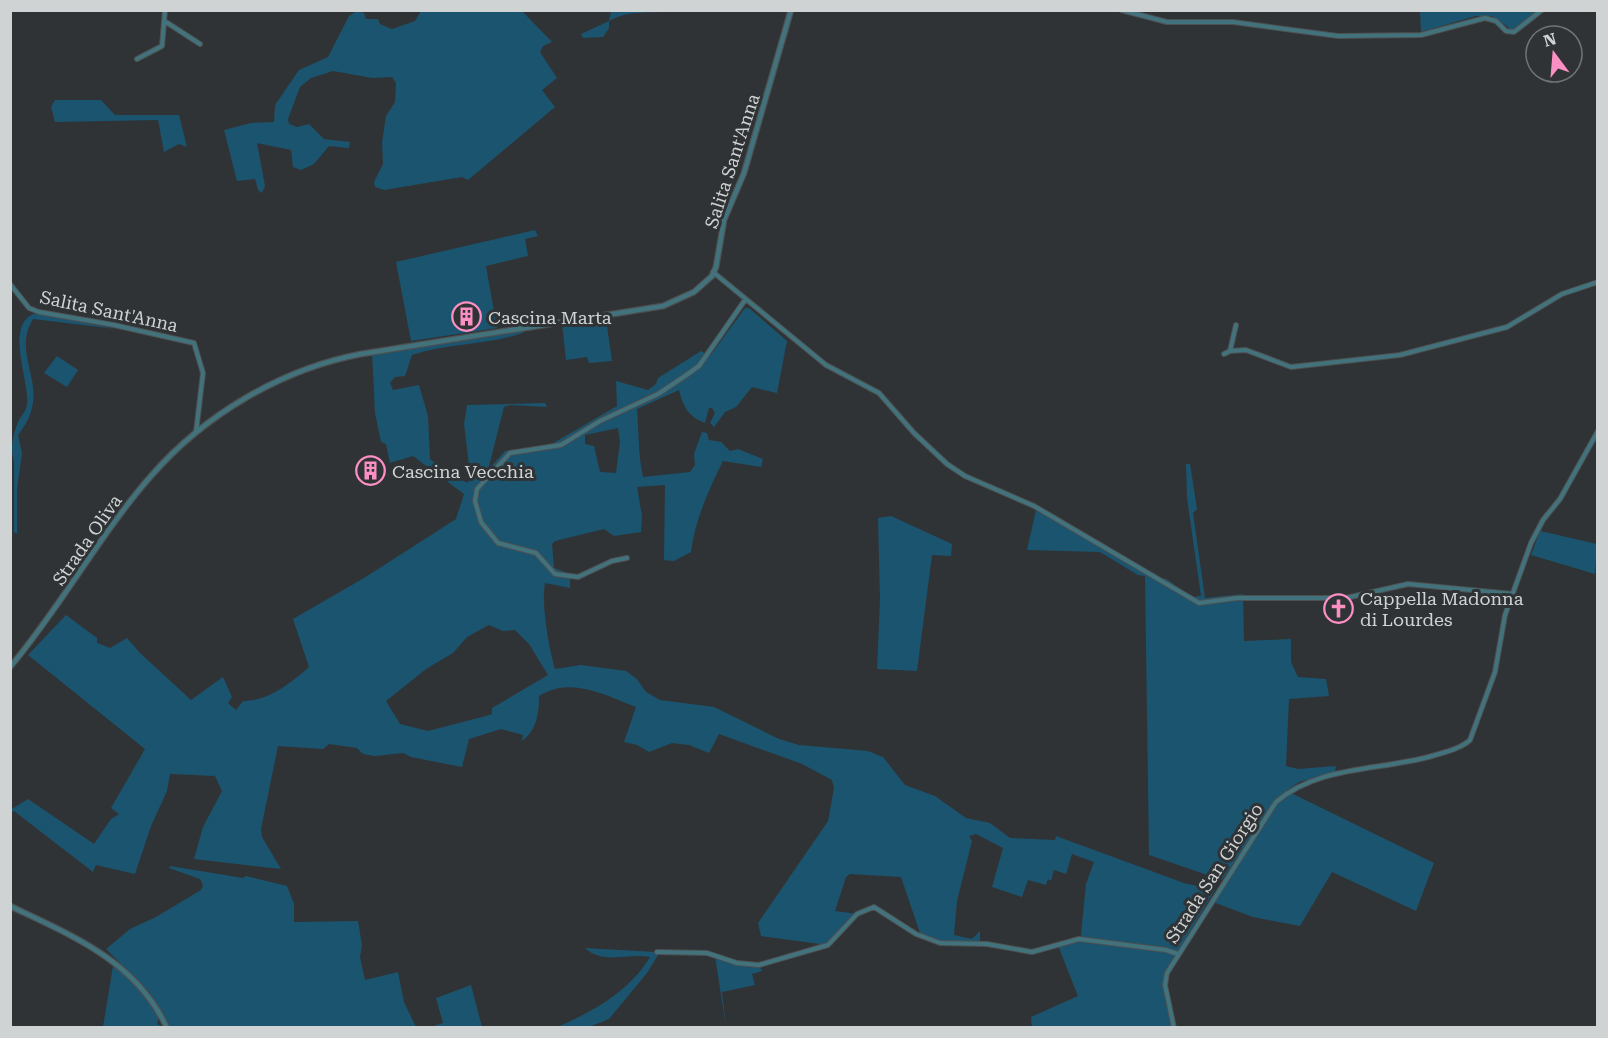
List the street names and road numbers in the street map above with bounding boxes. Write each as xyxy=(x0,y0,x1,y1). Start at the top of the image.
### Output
street label: Salita Sant'Anna xyxy=(700,91,764,231)
street label: Salita Sant'Anna xyxy=(38,286,180,336)
street label: Strada Oliva xyxy=(48,490,126,589)
street label: Strada San Giorgio xyxy=(1161,799,1267,947)

